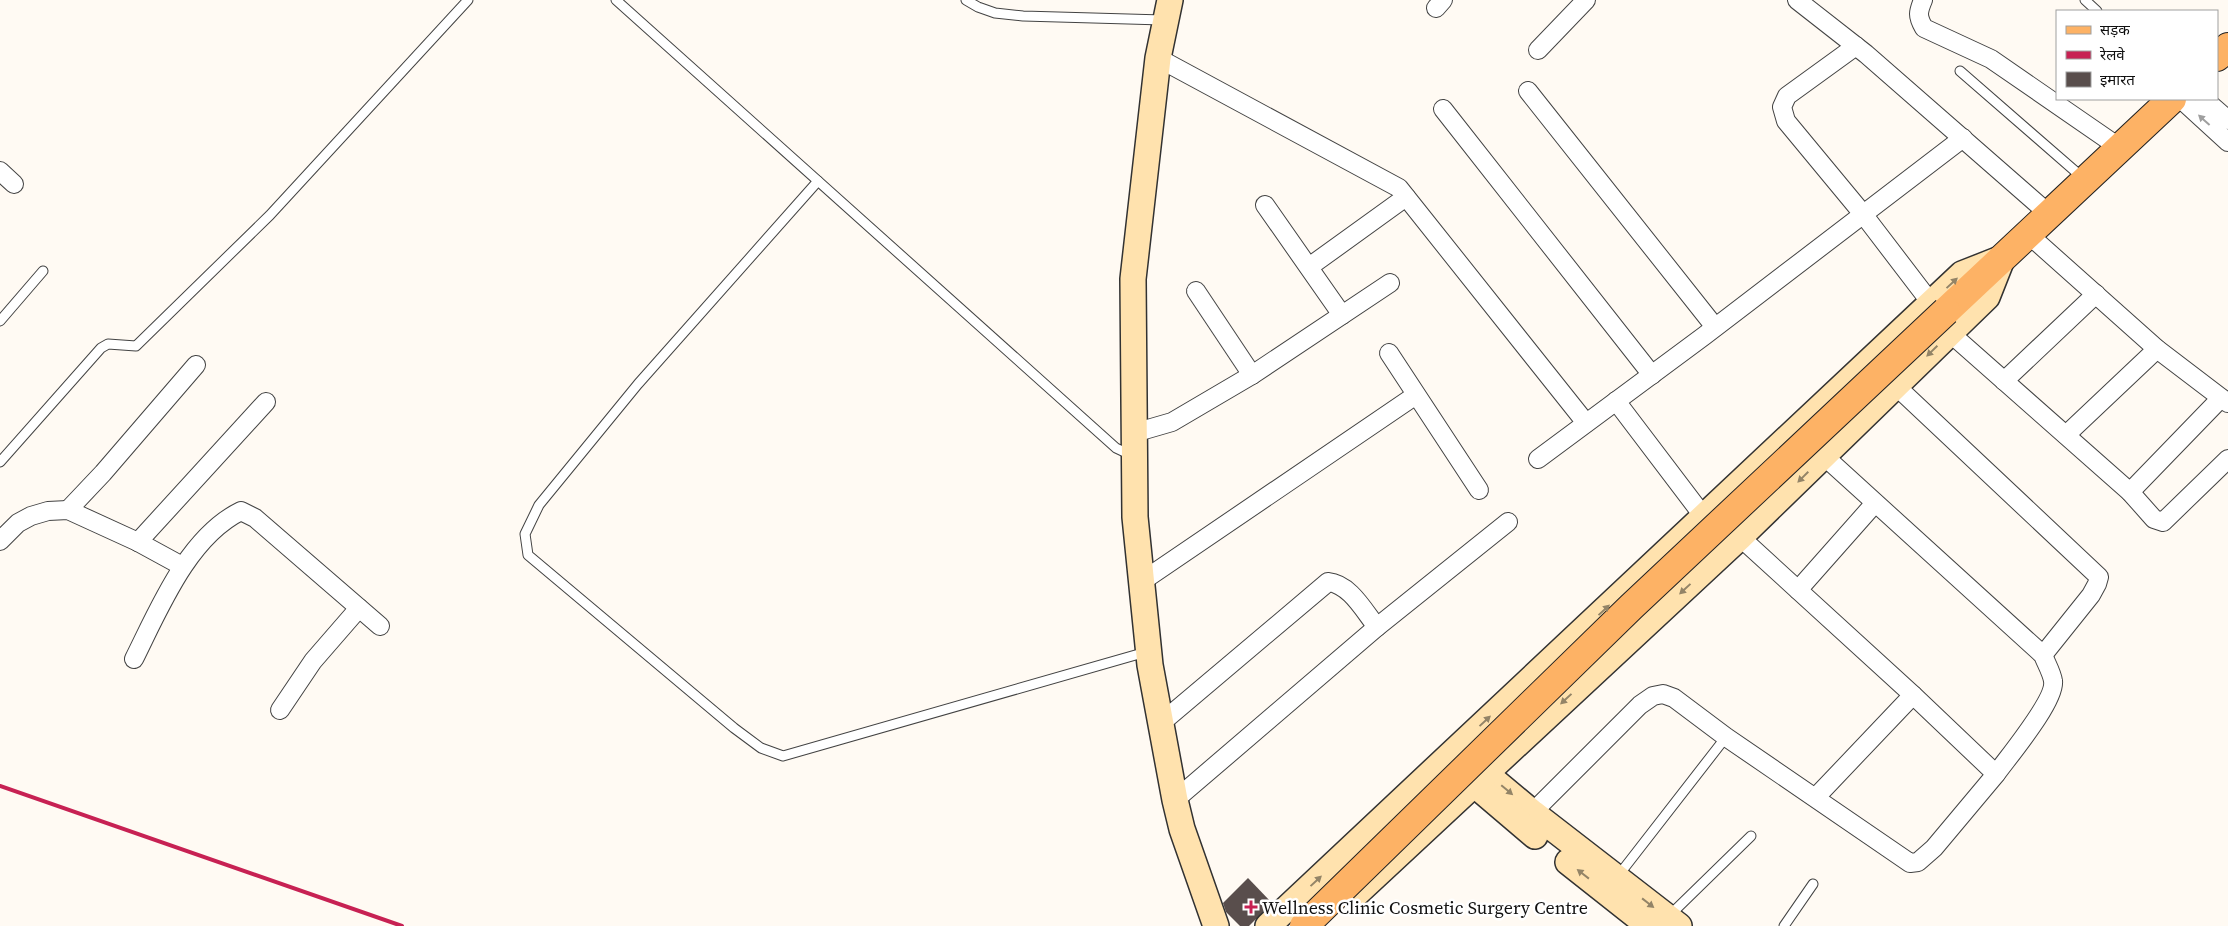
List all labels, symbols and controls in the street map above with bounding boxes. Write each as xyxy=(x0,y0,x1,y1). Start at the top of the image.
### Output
legend xyxy=(2056,10,2218,100)
text: सड़क xyxy=(2100,19,2130,40)
text: रेलवे xyxy=(2099,44,2125,65)
text: इमारत xyxy=(2100,69,2135,90)
one-way arrow xyxy=(2199,114,2211,126)
one-way arrow xyxy=(1945,277,1957,289)
one-way arrow xyxy=(1926,345,1938,357)
one-way arrow xyxy=(1797,471,1809,483)
one-way arrow xyxy=(1679,583,1691,595)
one-way arrow xyxy=(1597,604,1609,616)
one-way arrow xyxy=(1560,693,1572,705)
one-way arrow xyxy=(1479,715,1491,727)
one-way arrow xyxy=(1500,785,1513,796)
one-way arrow xyxy=(1576,869,1590,879)
one-way arrow xyxy=(1310,875,1322,887)
place label: Wellness Clinic Cosmetic Surgery Centre xyxy=(1262,895,1588,920)
one-way arrow xyxy=(1641,897,1654,908)
marker: Wellness Clinic Cosmetic Surgery Centre xyxy=(1244,900,1258,914)

